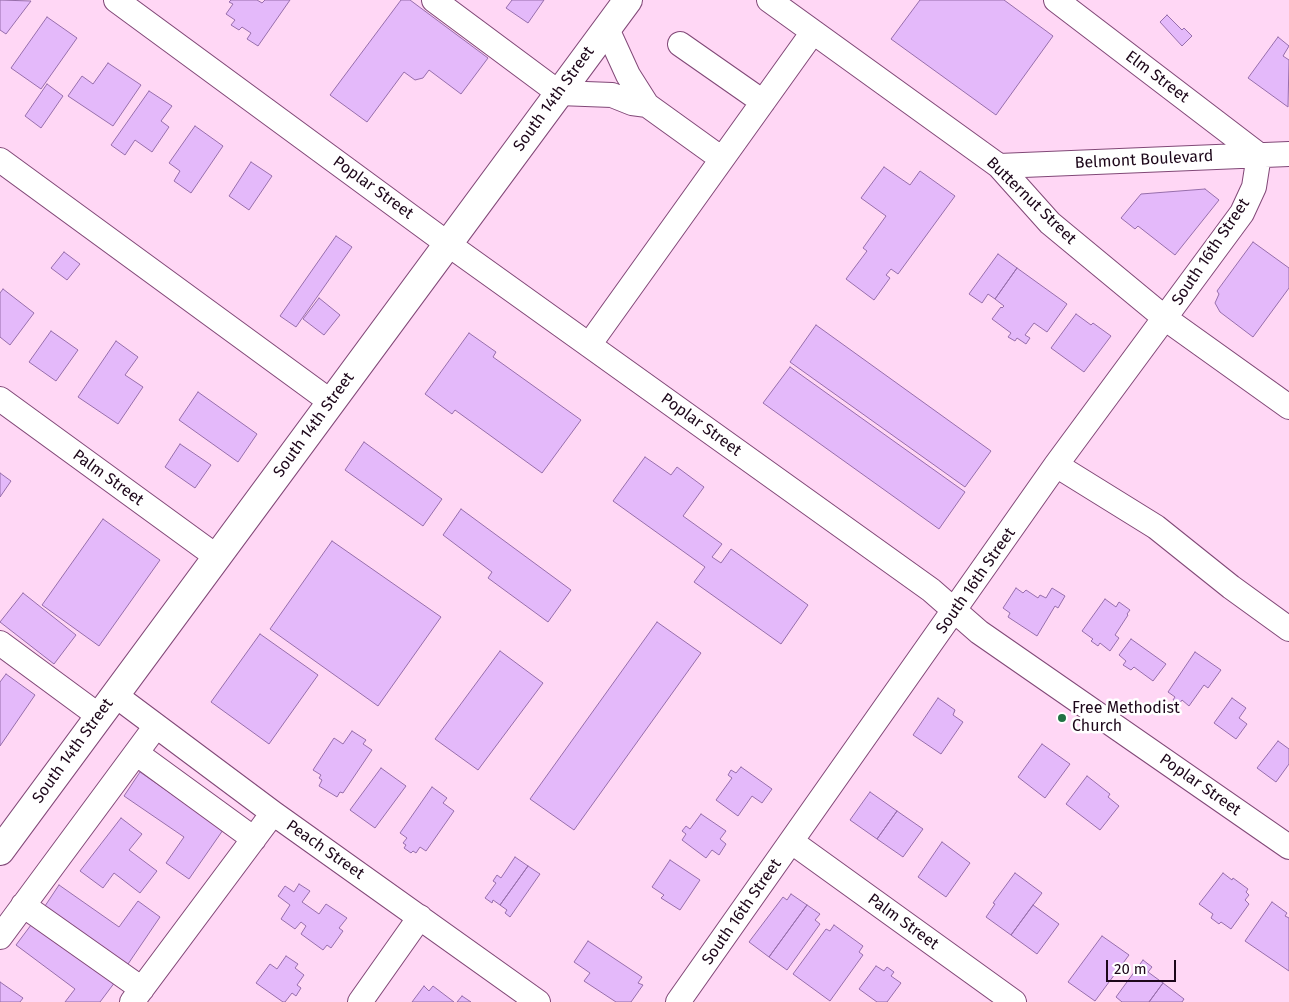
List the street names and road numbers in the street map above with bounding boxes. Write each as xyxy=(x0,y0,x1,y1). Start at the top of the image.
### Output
street label: South 14th Street xyxy=(509,43,599,155)
street label: Elm Street xyxy=(1121,47,1193,107)
street label: Belmont Boulevard xyxy=(1074,147,1214,173)
street label: Poplar Street xyxy=(329,152,417,224)
street label: Butternut Street xyxy=(982,153,1080,249)
street label: South 16th Street xyxy=(1168,195,1254,309)
street label: South 14th Street xyxy=(269,369,359,481)
street label: Poplar Street xyxy=(657,389,745,461)
street label: Palm Street xyxy=(69,446,147,510)
street label: South 16th Street xyxy=(932,524,1020,638)
street label: South 14th Street xyxy=(28,695,118,807)
street label: Poplar Street xyxy=(1156,750,1244,820)
street label: Peach Street xyxy=(282,816,368,884)
street label: South 16th Street xyxy=(698,855,786,969)
street label: Palm Street xyxy=(864,890,942,954)

